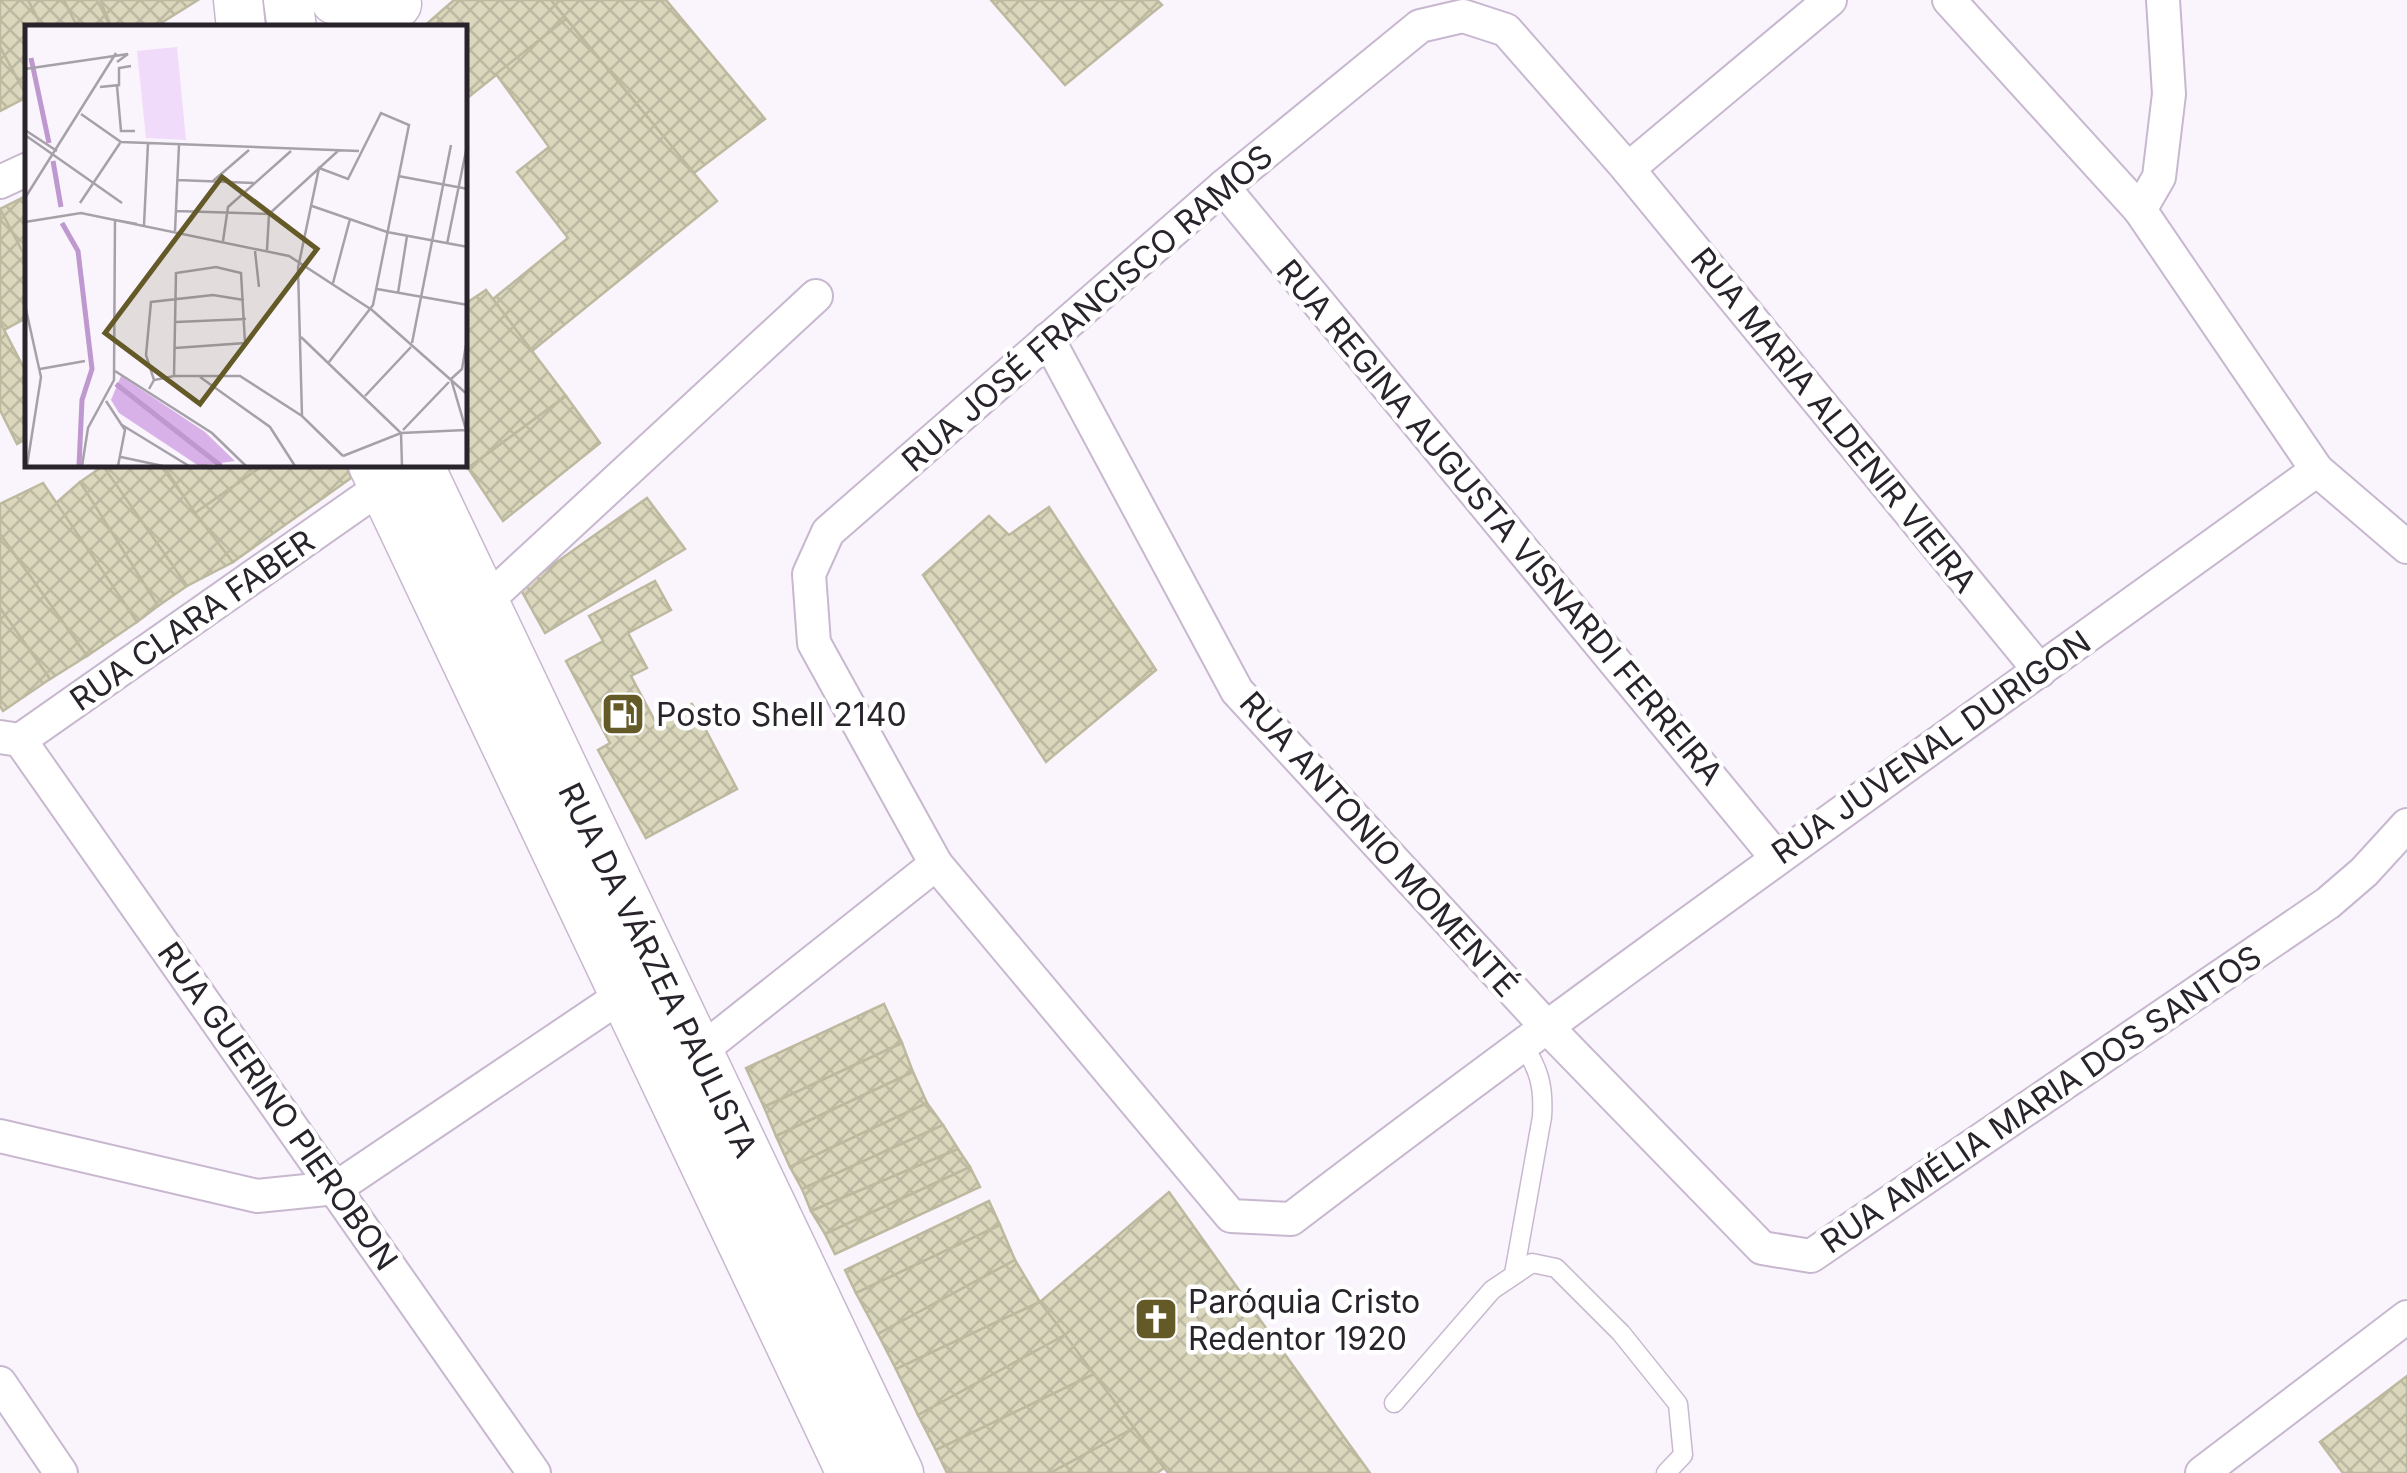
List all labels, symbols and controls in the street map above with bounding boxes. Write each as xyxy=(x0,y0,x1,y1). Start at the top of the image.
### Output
inset map xyxy=(25,25,468,468)
street label: RUA JOSÉ FRANCISCO RAMOS xyxy=(894,137,1280,479)
street label: RUA MARIA ALDENIR VIEIRA xyxy=(1683,240,1985,600)
street label: RUA REGINA AUGUSTA VISNARDI FERREIRA xyxy=(1269,252,1731,792)
street label: RUA CLARA FABER xyxy=(62,521,322,719)
street label: RUA JUVENAL DURIGON xyxy=(1764,622,2098,872)
street label: RUA ANTONIO MOMENTÉ xyxy=(1232,683,1526,1005)
fuel station icon: Posto Shell 2140 xyxy=(600,691,646,737)
place label: Posto Shell 2140 xyxy=(656,695,907,734)
street label: RUA DA VÁRZEA PAULISTA xyxy=(550,777,766,1163)
street label: RUA GUERINO PIEROBON xyxy=(150,935,406,1277)
street label: RUA AMÉLIA MARIA DOS SANTOS xyxy=(1813,937,2269,1261)
place label: Paróquia Cristo Redentor 1920 xyxy=(1188,1282,1420,1358)
church icon: Paróquia Cristo Redentor 1920 xyxy=(1133,1296,1179,1342)

